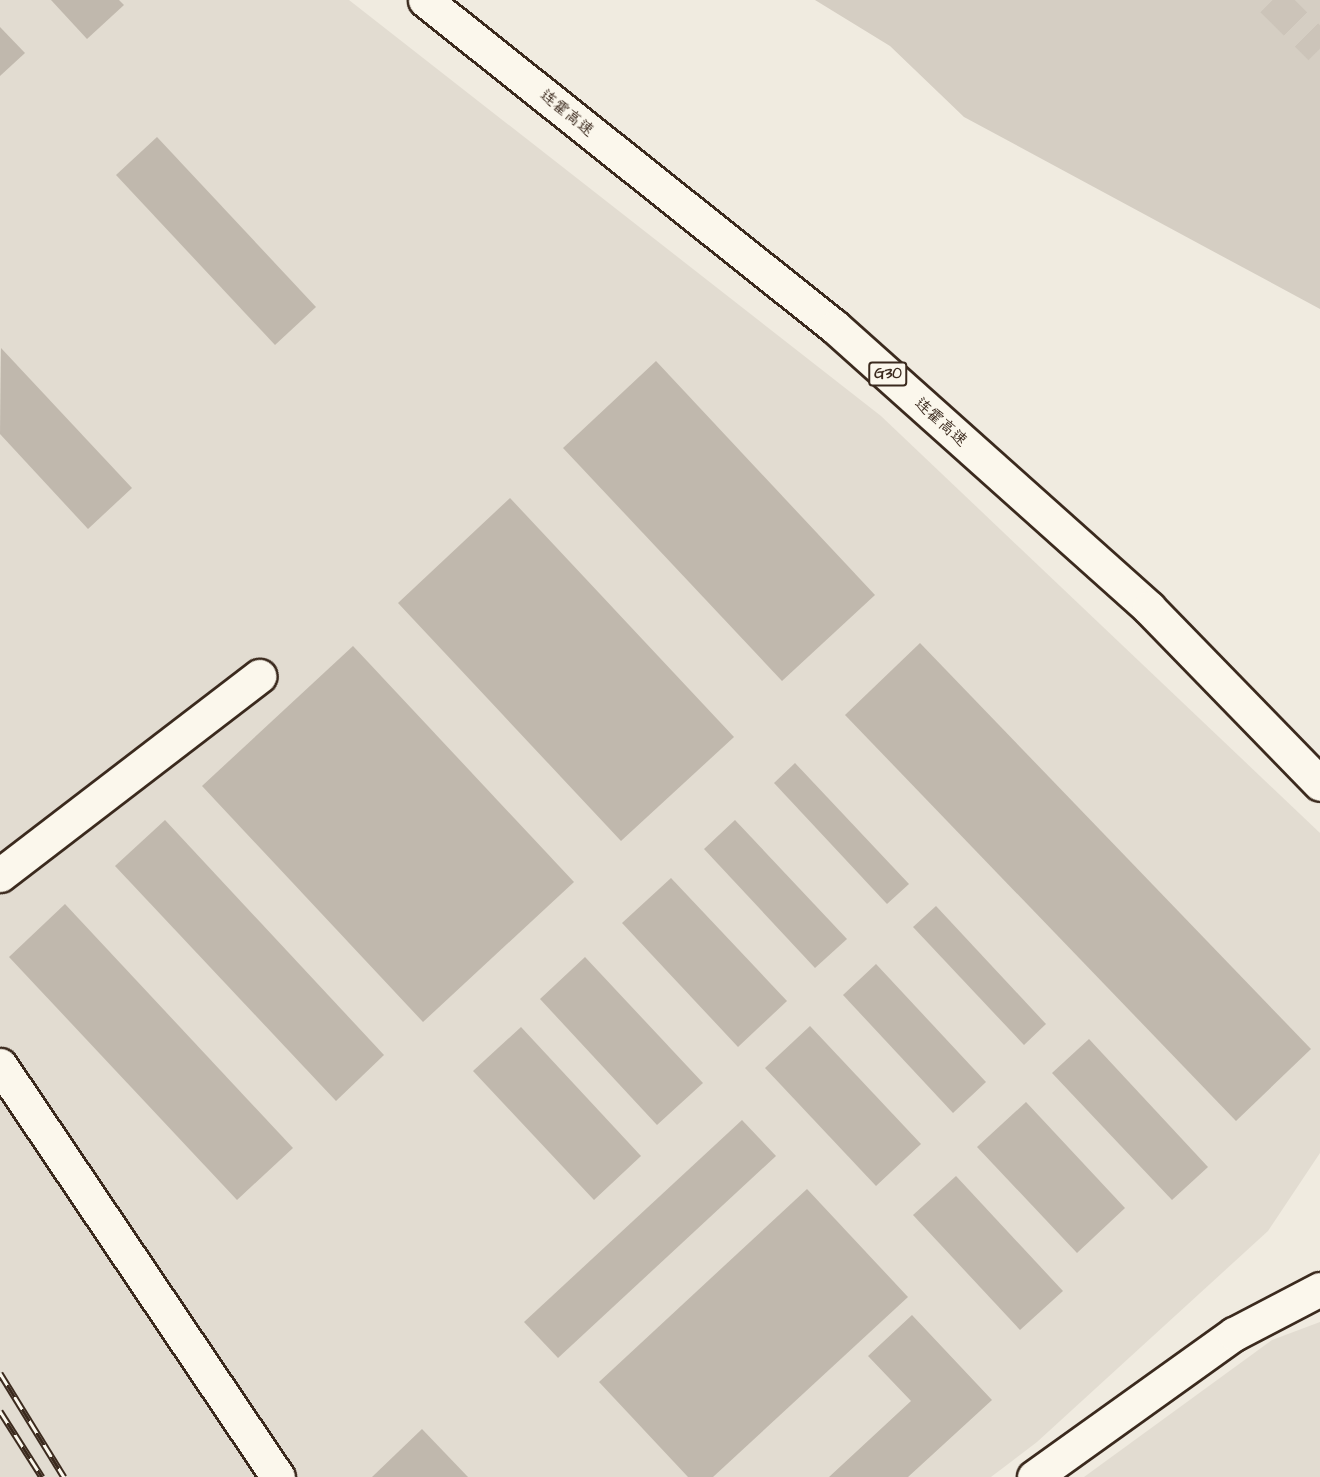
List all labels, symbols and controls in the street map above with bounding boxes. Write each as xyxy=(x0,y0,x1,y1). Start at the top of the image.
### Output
street label: 连霍高速 xyxy=(536,85,598,141)
road number: G30 xyxy=(867,362,909,386)
street label: 连霍高速 xyxy=(911,393,971,451)

